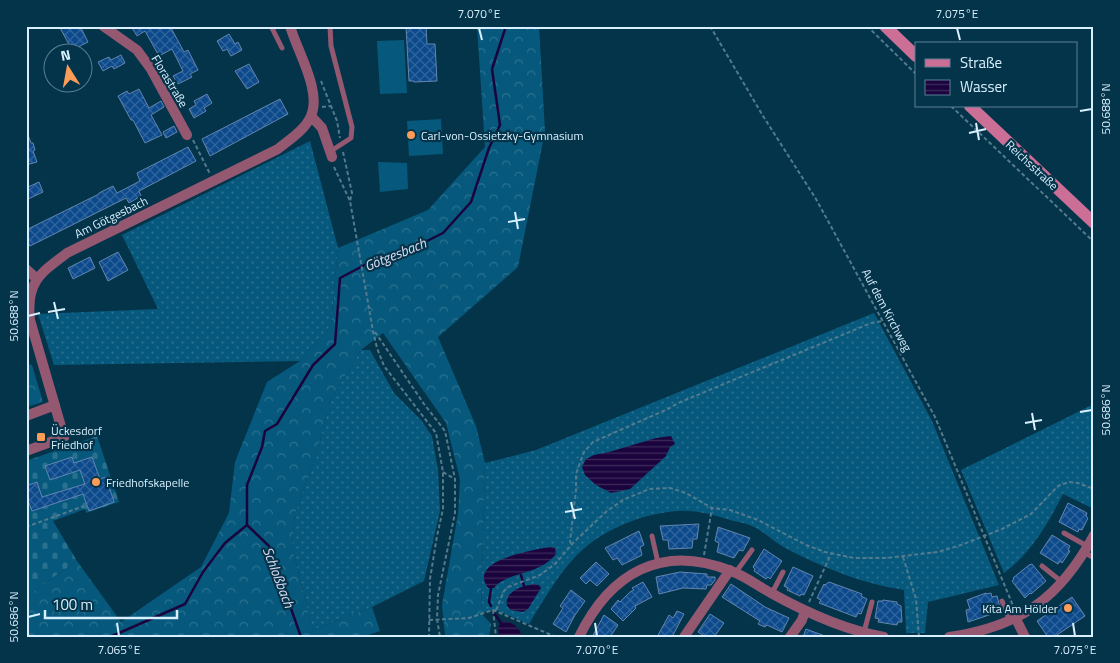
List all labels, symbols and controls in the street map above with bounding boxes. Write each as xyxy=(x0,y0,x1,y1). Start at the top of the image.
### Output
text: 7.070°E xyxy=(458,4,501,23)
text: 7.075°E xyxy=(936,4,979,23)
north arrow xyxy=(42,42,92,92)
legend xyxy=(915,42,1078,108)
text: N xyxy=(59,44,72,66)
street label: Florastraße xyxy=(147,51,193,111)
text: Straße xyxy=(960,51,1002,74)
text: Wasser xyxy=(960,75,1007,98)
text: 50.688°N xyxy=(1096,83,1115,135)
place label: Carl-von-Ossietzky-Gymnasium xyxy=(421,126,584,145)
marker: Carl-von-Ossietzky-Gymnasium xyxy=(405,129,417,141)
street label: Reichsstraße xyxy=(1001,135,1063,195)
street label: Am Götgesbach xyxy=(71,191,151,243)
water label: Götgesbach xyxy=(361,232,430,276)
street label: Auf dem Kirchweg xyxy=(857,265,917,355)
text: 50.688°N xyxy=(4,290,23,342)
text: 50.686°N xyxy=(1096,384,1115,436)
place label: Ückesdorf Friedhof xyxy=(51,421,102,454)
marker: Ückesdorf Friedhof xyxy=(35,431,47,443)
place label: Friedhofskapelle xyxy=(106,473,189,492)
marker: Friedhofskapelle xyxy=(90,476,102,488)
water label: Schloßbach xyxy=(258,543,301,611)
scale bar xyxy=(45,588,178,620)
text: 50.686°N xyxy=(4,591,23,643)
text: 100 m xyxy=(52,593,93,616)
place label: Kita Am Hölder xyxy=(982,599,1058,618)
marker: Kita Am Hölder xyxy=(1062,602,1074,614)
text: 7.065°E xyxy=(98,640,141,659)
text: 7.070°E xyxy=(576,640,619,659)
text: 7.075°E xyxy=(1054,640,1097,659)

